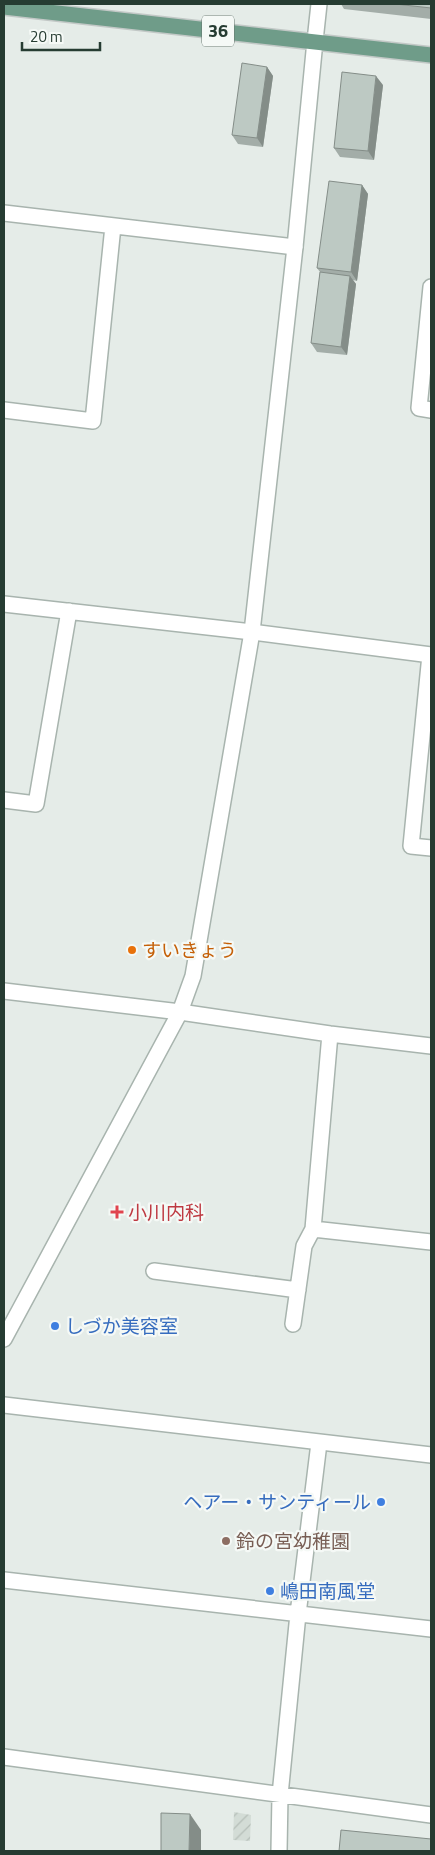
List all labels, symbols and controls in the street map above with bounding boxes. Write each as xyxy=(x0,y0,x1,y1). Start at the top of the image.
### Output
road number: 36 xyxy=(202,16,234,46)
scale bar xyxy=(22,20,100,52)
text: 20 m xyxy=(30,25,63,48)
place label: すいきょう xyxy=(142,935,237,964)
marker: すいきょう xyxy=(126,944,138,956)
place label: 小川内科 xyxy=(128,1197,204,1226)
marker: 小川内科 xyxy=(110,1205,124,1219)
place label: しづか美容室 xyxy=(65,1311,178,1340)
marker: しづか美容室 xyxy=(49,1320,61,1332)
place label: ヘアー・サンティール xyxy=(183,1487,371,1516)
marker: ヘアー・サンティール xyxy=(375,1496,387,1508)
place label: 鈴の宮幼稚園 xyxy=(236,1526,350,1555)
marker: 鈴の宮幼稚園 xyxy=(220,1535,232,1547)
place label: 嶋田南風堂 xyxy=(280,1576,375,1605)
marker: 嶋田南風堂 xyxy=(264,1585,276,1597)

